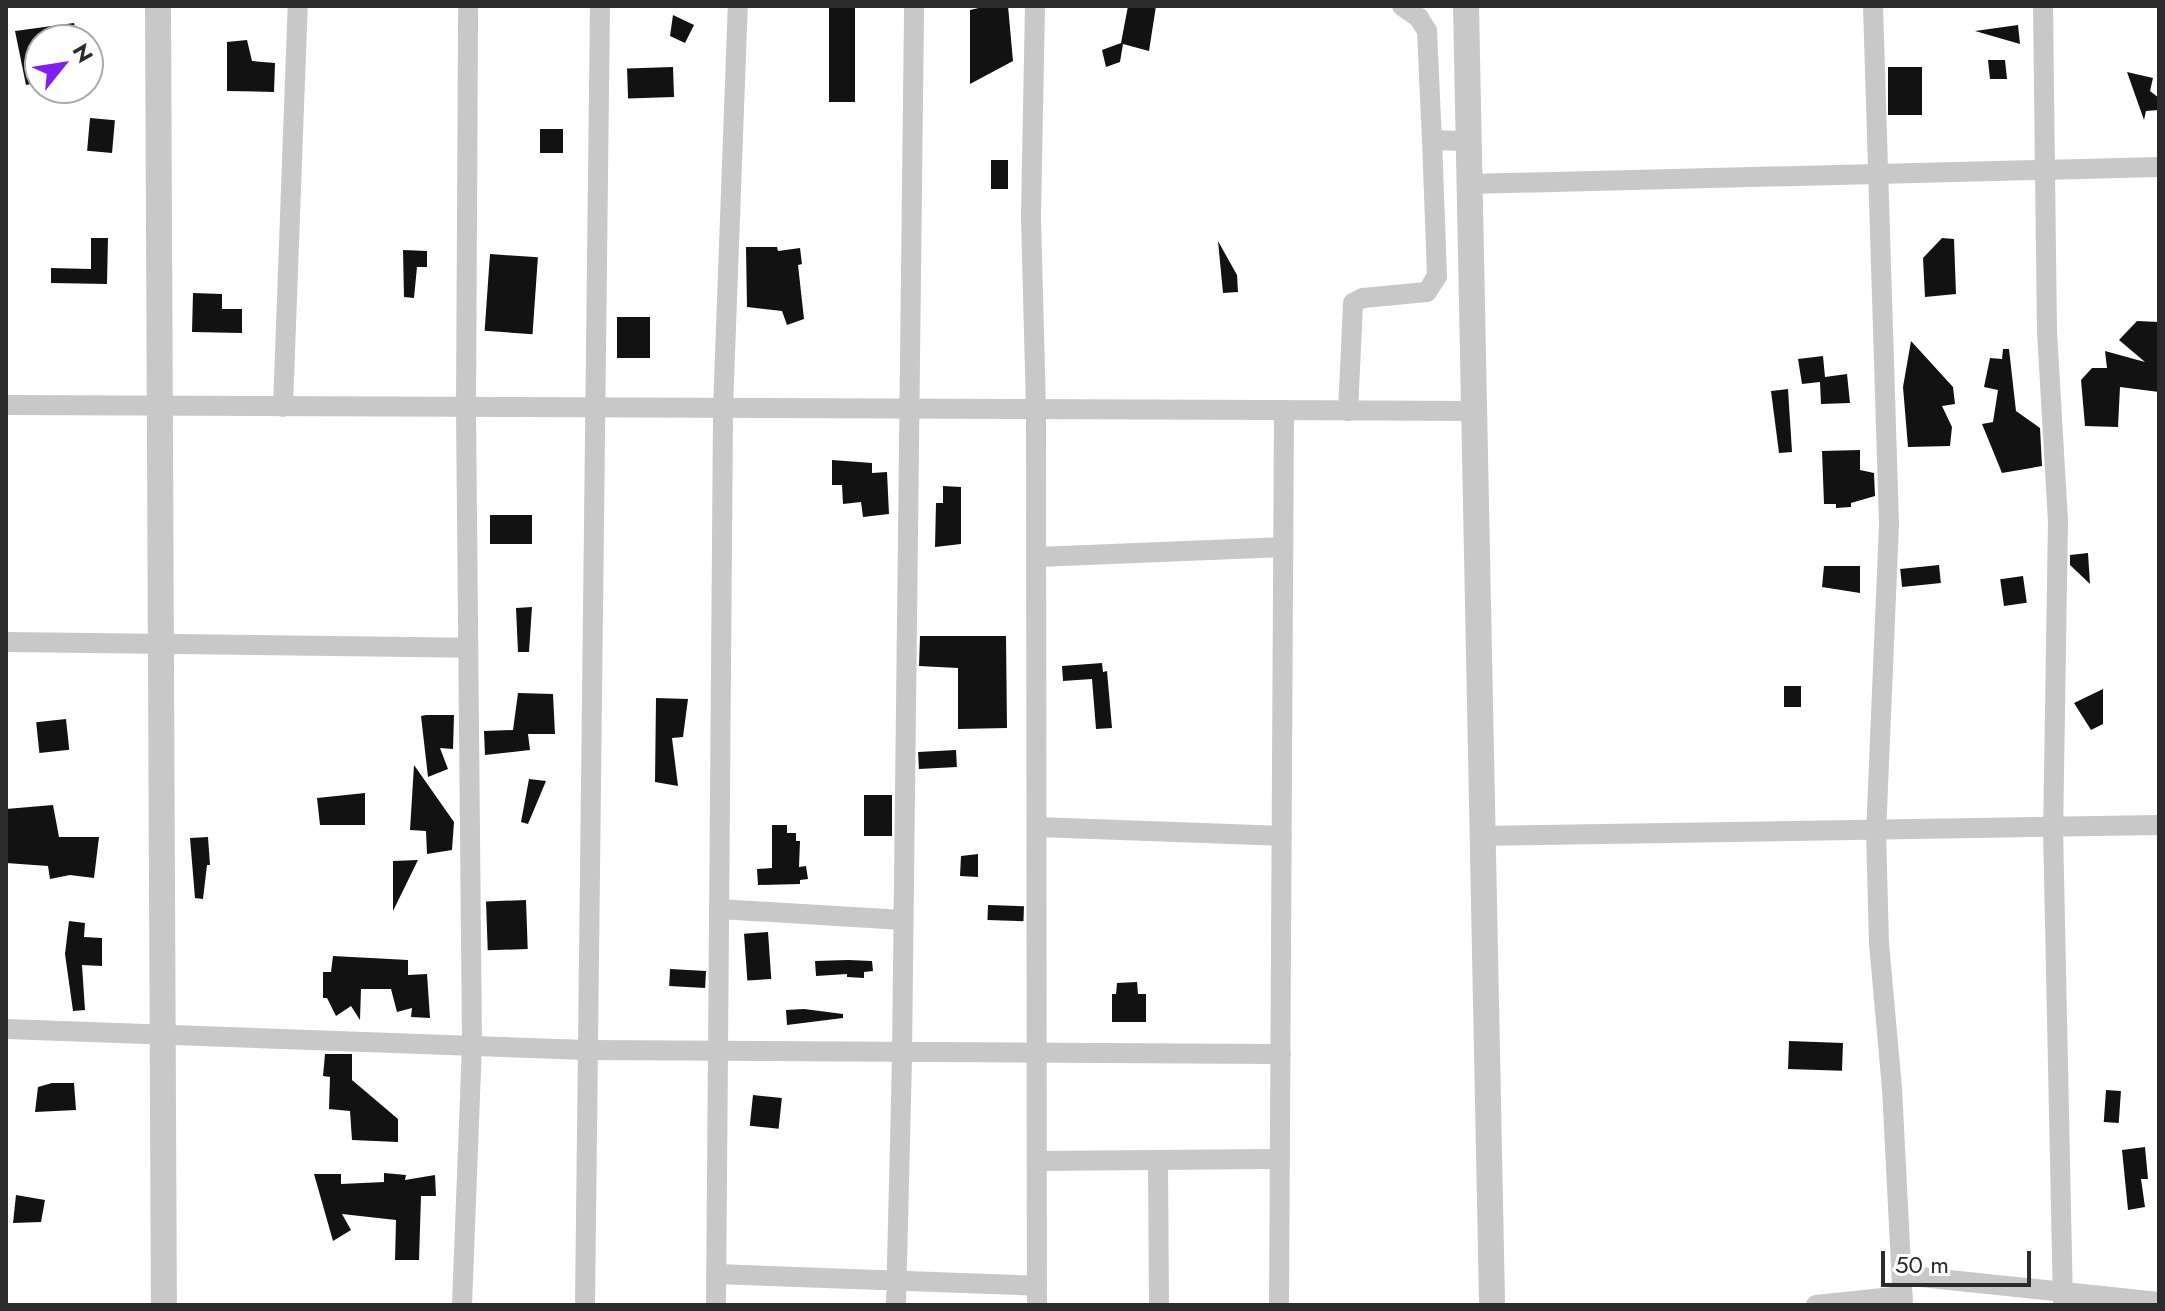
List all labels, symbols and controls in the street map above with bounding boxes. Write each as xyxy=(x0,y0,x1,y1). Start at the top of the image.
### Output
north arrow xyxy=(24,24,104,104)
text: N xyxy=(65,37,101,69)
scale bar xyxy=(1885,1235,2035,1285)
text: 50 m xyxy=(1895,1247,1949,1282)

